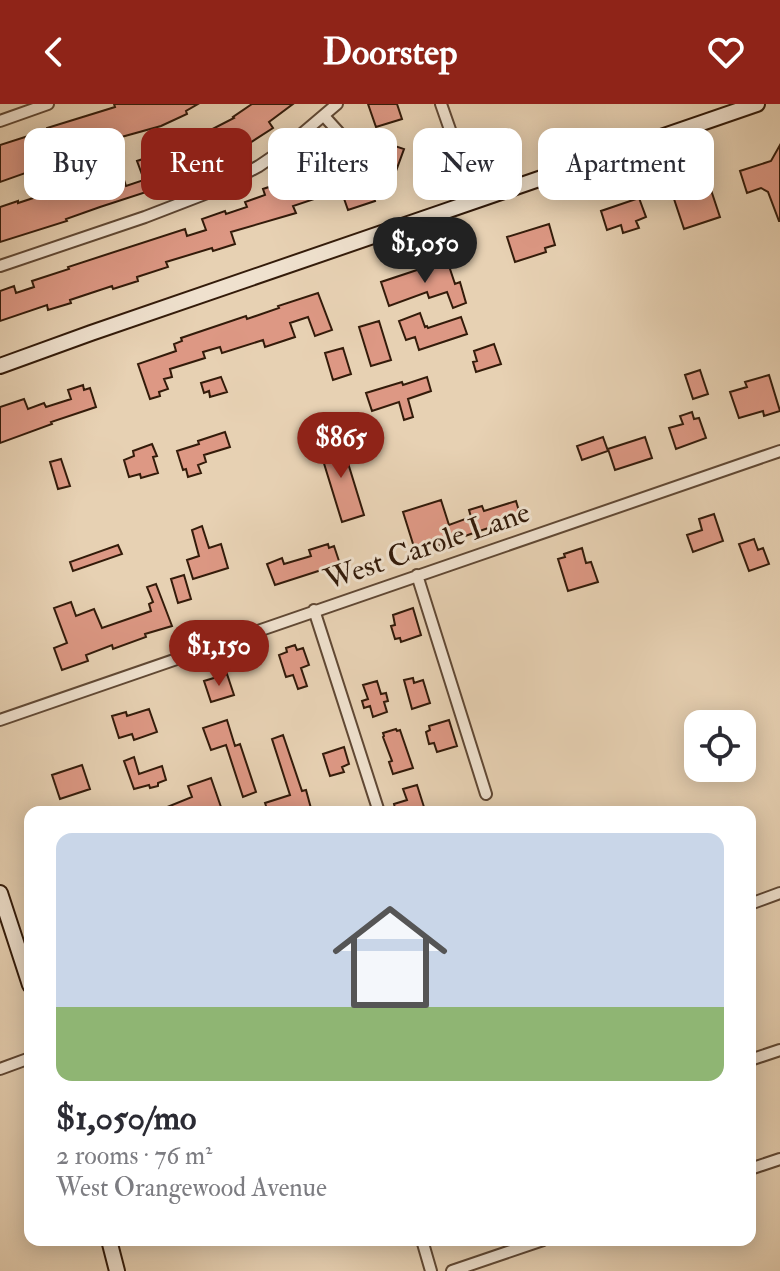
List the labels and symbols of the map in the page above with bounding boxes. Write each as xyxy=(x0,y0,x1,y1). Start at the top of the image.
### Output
pin: $1,050 xyxy=(360,217,490,285)
pin: $865 xyxy=(294,412,388,480)
street label: West Carole Lane xyxy=(319,494,535,599)
pin: $1,150 xyxy=(154,620,284,688)

